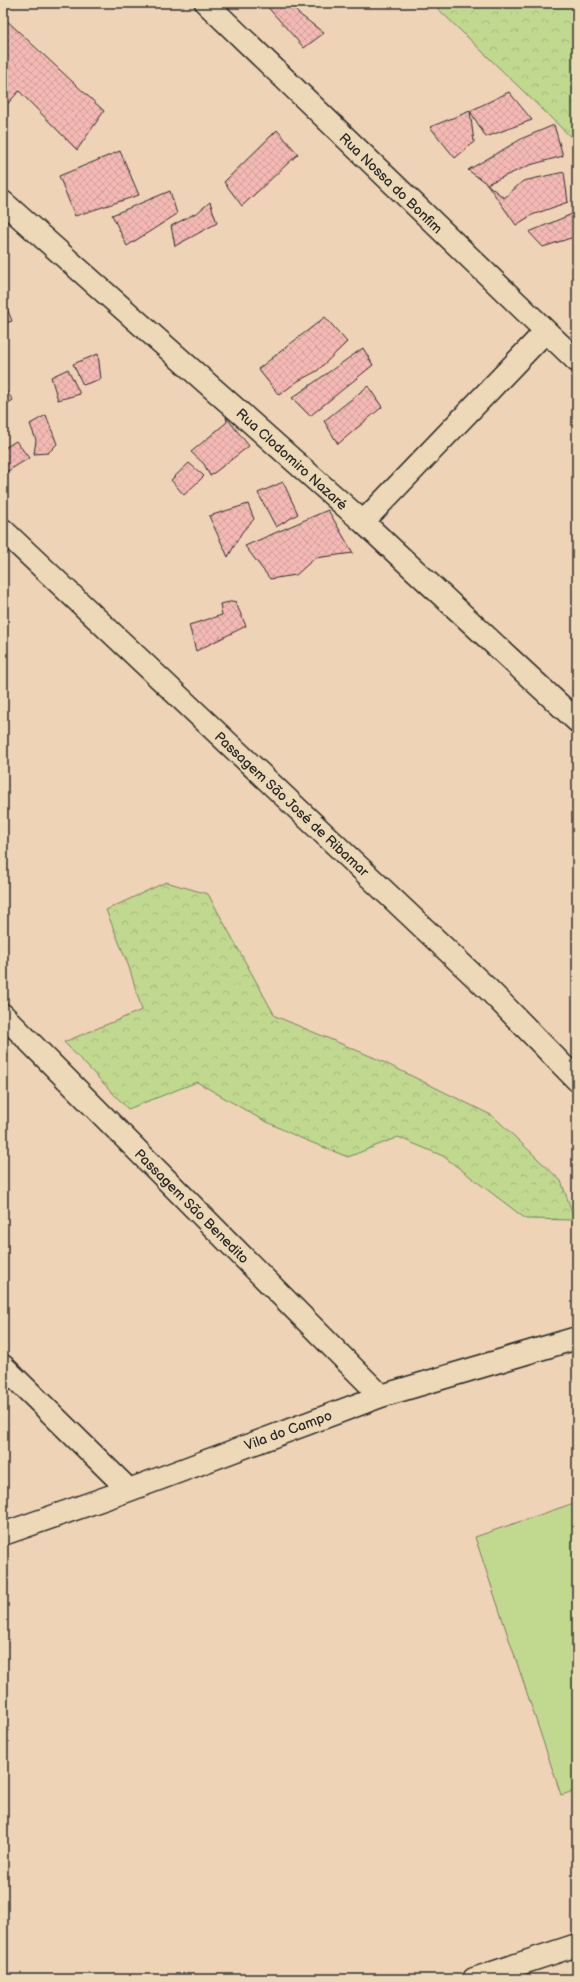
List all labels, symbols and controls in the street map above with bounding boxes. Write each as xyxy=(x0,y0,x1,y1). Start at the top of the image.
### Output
street label: Rua Nossa do Bonfim xyxy=(335,130,446,237)
street label: Rua Clodomiro Nazaré xyxy=(233,405,351,514)
street label: Passagem São José de Ribamar xyxy=(211,728,373,881)
street label: Passagem São Benedito xyxy=(131,1146,252,1267)
street label: Vila do Campo xyxy=(242,1407,334,1454)

